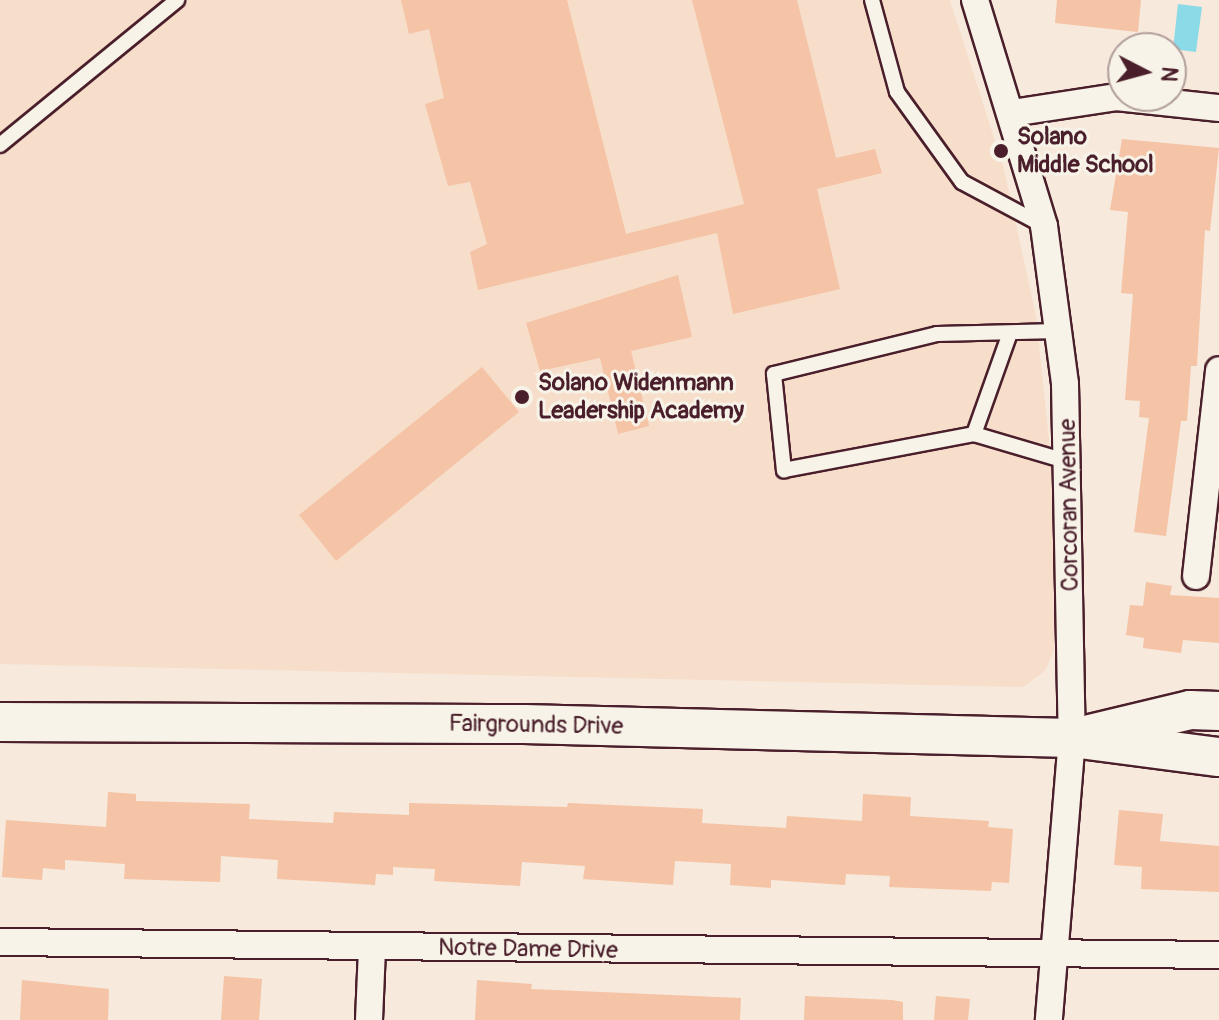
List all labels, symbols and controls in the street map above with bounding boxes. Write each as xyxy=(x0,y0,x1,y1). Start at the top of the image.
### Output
north arrow xyxy=(1107,32,1187,112)
text: N xyxy=(1154,65,1184,83)
place label: Solano Middle School xyxy=(1017,123,1154,179)
marker: Solano Middle School xyxy=(992,142,1010,160)
place label: Solano Widenmann Leadership Academy xyxy=(538,369,744,425)
marker: Solano Widenmann Leadership Academy xyxy=(513,388,531,406)
street label: Corcoran Avenue xyxy=(1053,418,1085,592)
street label: Fairgrounds Drive xyxy=(448,709,624,741)
street label: Notre Dame Drive xyxy=(438,933,618,965)

